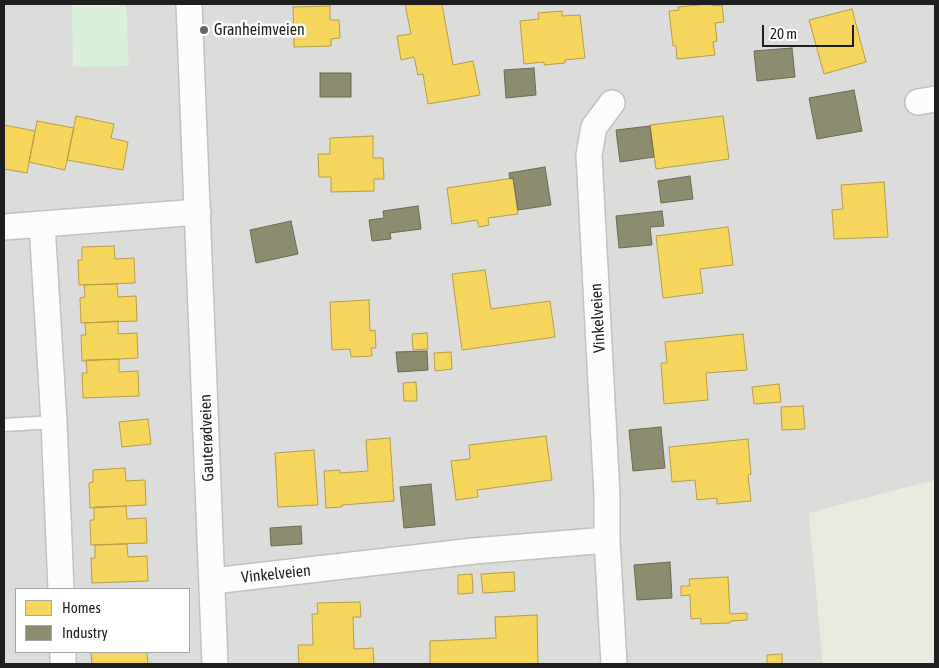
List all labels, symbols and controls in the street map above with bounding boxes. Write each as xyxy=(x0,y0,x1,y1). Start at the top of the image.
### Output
scale bar xyxy=(764,15,856,47)
place label: Granheimveien xyxy=(214,20,305,40)
marker: Granheimveien xyxy=(198,24,210,36)
text: 20 m xyxy=(770,25,797,42)
street label: Vinkelveien xyxy=(587,283,609,353)
street label: Gauterødveien xyxy=(196,394,218,482)
street label: Vinkelveien xyxy=(240,561,312,587)
legend xyxy=(15,588,190,653)
text: Homes xyxy=(62,599,101,616)
text: Industry xyxy=(62,624,108,641)

